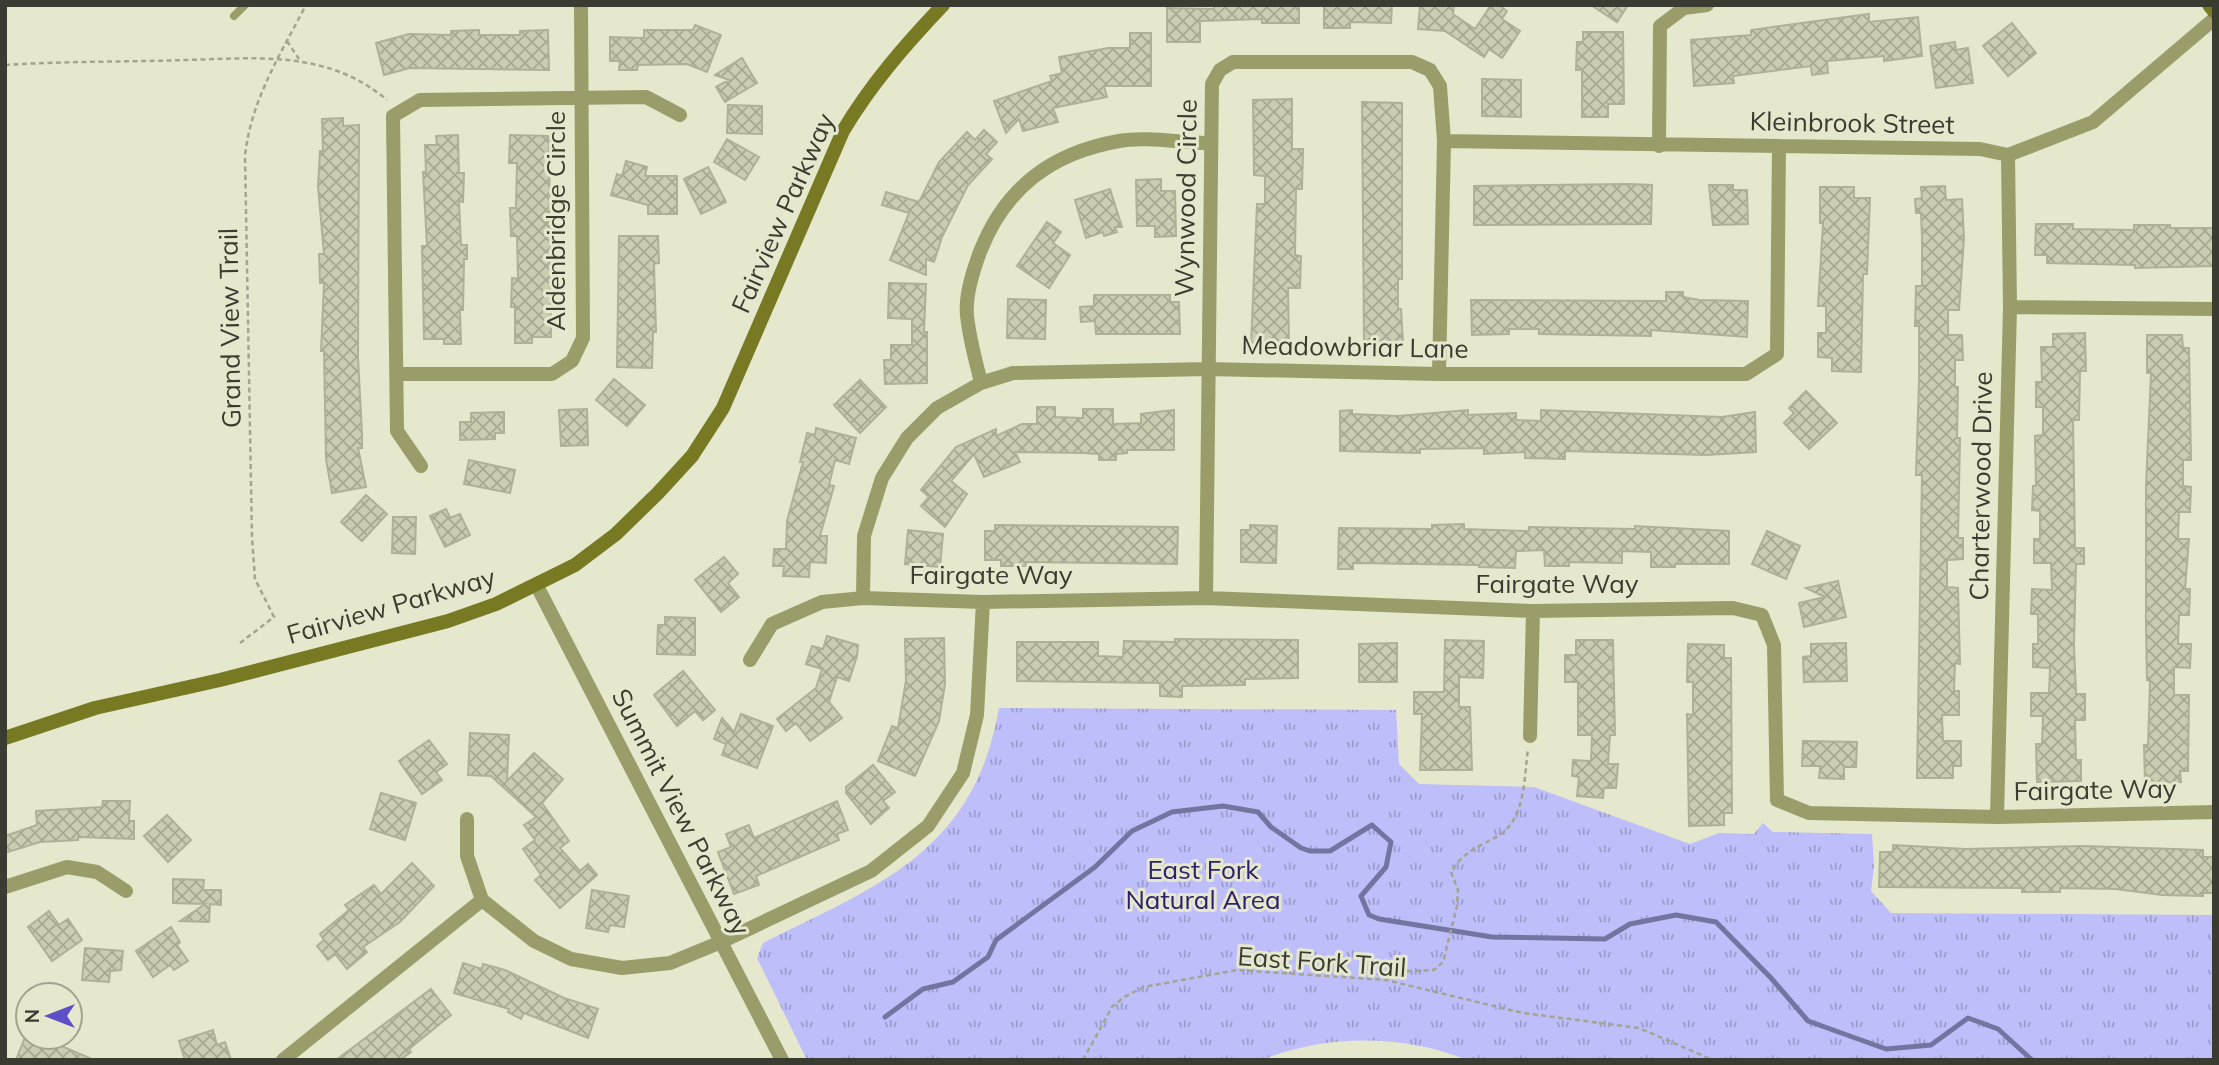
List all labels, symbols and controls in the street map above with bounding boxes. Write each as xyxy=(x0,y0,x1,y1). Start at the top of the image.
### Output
street label: Wynwood Circle xyxy=(1167,99,1204,297)
street label: Kleinbrook Street xyxy=(1749,104,1955,141)
street label: Fairview Parkway xyxy=(724,108,841,318)
street label: Aldenbridge Circle xyxy=(539,111,572,331)
street label: Grand View Trail xyxy=(211,228,248,428)
street label: Meadowbriar Lane xyxy=(1241,328,1469,365)
street label: Charterwood Drive xyxy=(1962,371,1999,601)
street label: Fairgate Way xyxy=(909,558,1073,591)
street label: Fairview Parkway xyxy=(283,560,499,651)
street label: Fairgate Way xyxy=(1475,567,1639,600)
street label: Summit View Parkway xyxy=(605,683,758,941)
street label: Fairgate Way xyxy=(2013,772,2177,807)
park label: East Fork Natural Area xyxy=(1125,853,1281,916)
street label: East Fork Trail xyxy=(1237,939,1407,984)
north arrow xyxy=(14,981,84,1051)
text: N xyxy=(20,1009,44,1023)

